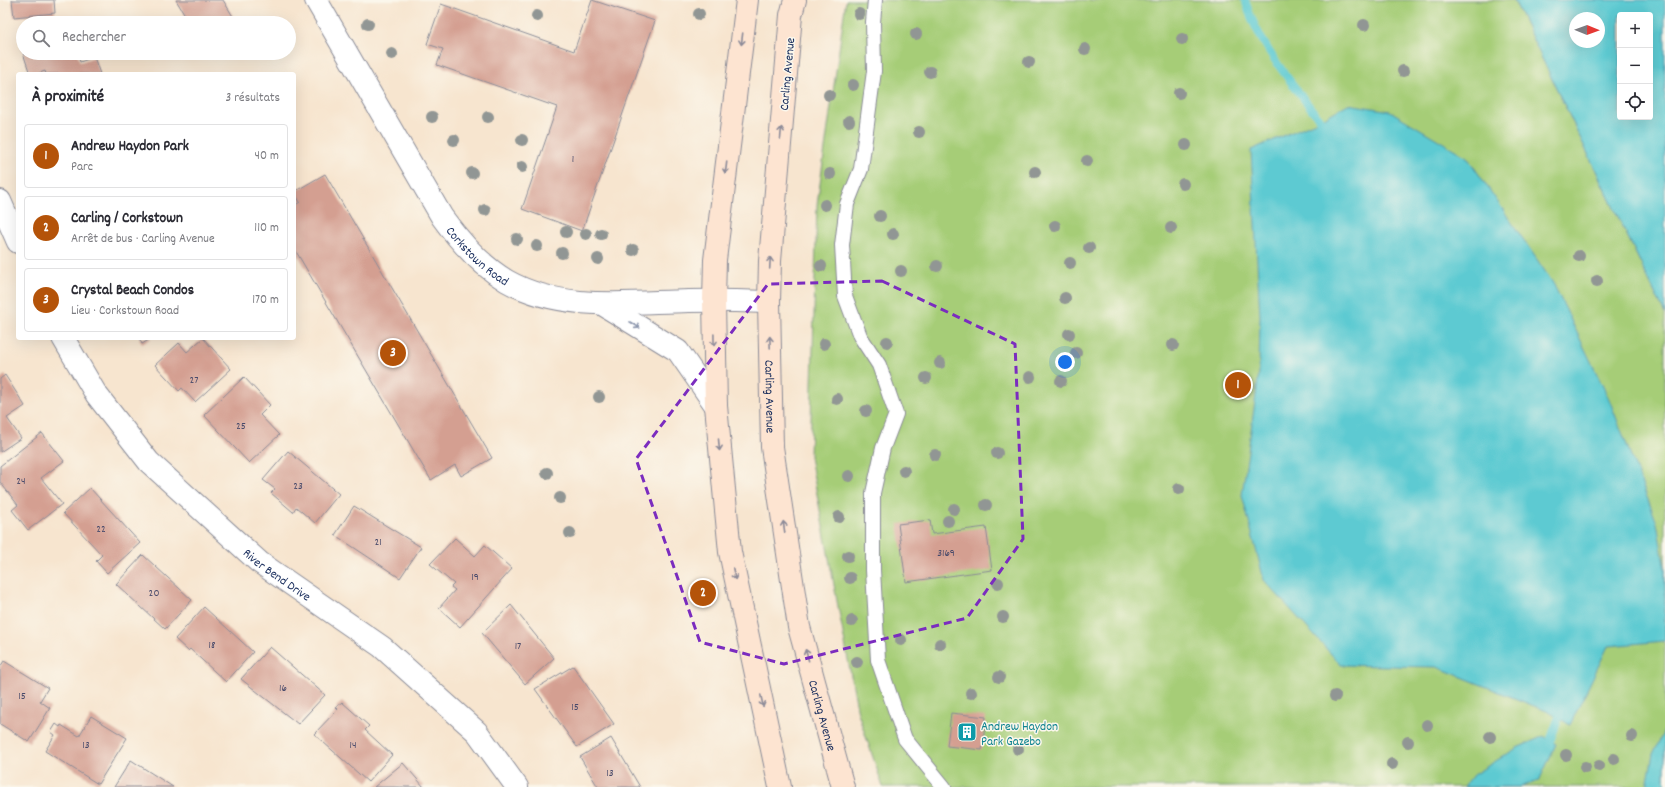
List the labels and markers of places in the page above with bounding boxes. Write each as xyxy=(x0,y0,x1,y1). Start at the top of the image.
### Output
pin: 3 xyxy=(380,338,406,368)
pin: 1 xyxy=(1225,370,1251,400)
pin: 2 xyxy=(690,578,716,608)
place label: Andrew Haydon Park Gazebo xyxy=(981,718,1058,752)
building icon: Andrew Haydon Park Gazebo xyxy=(956,721,978,743)

